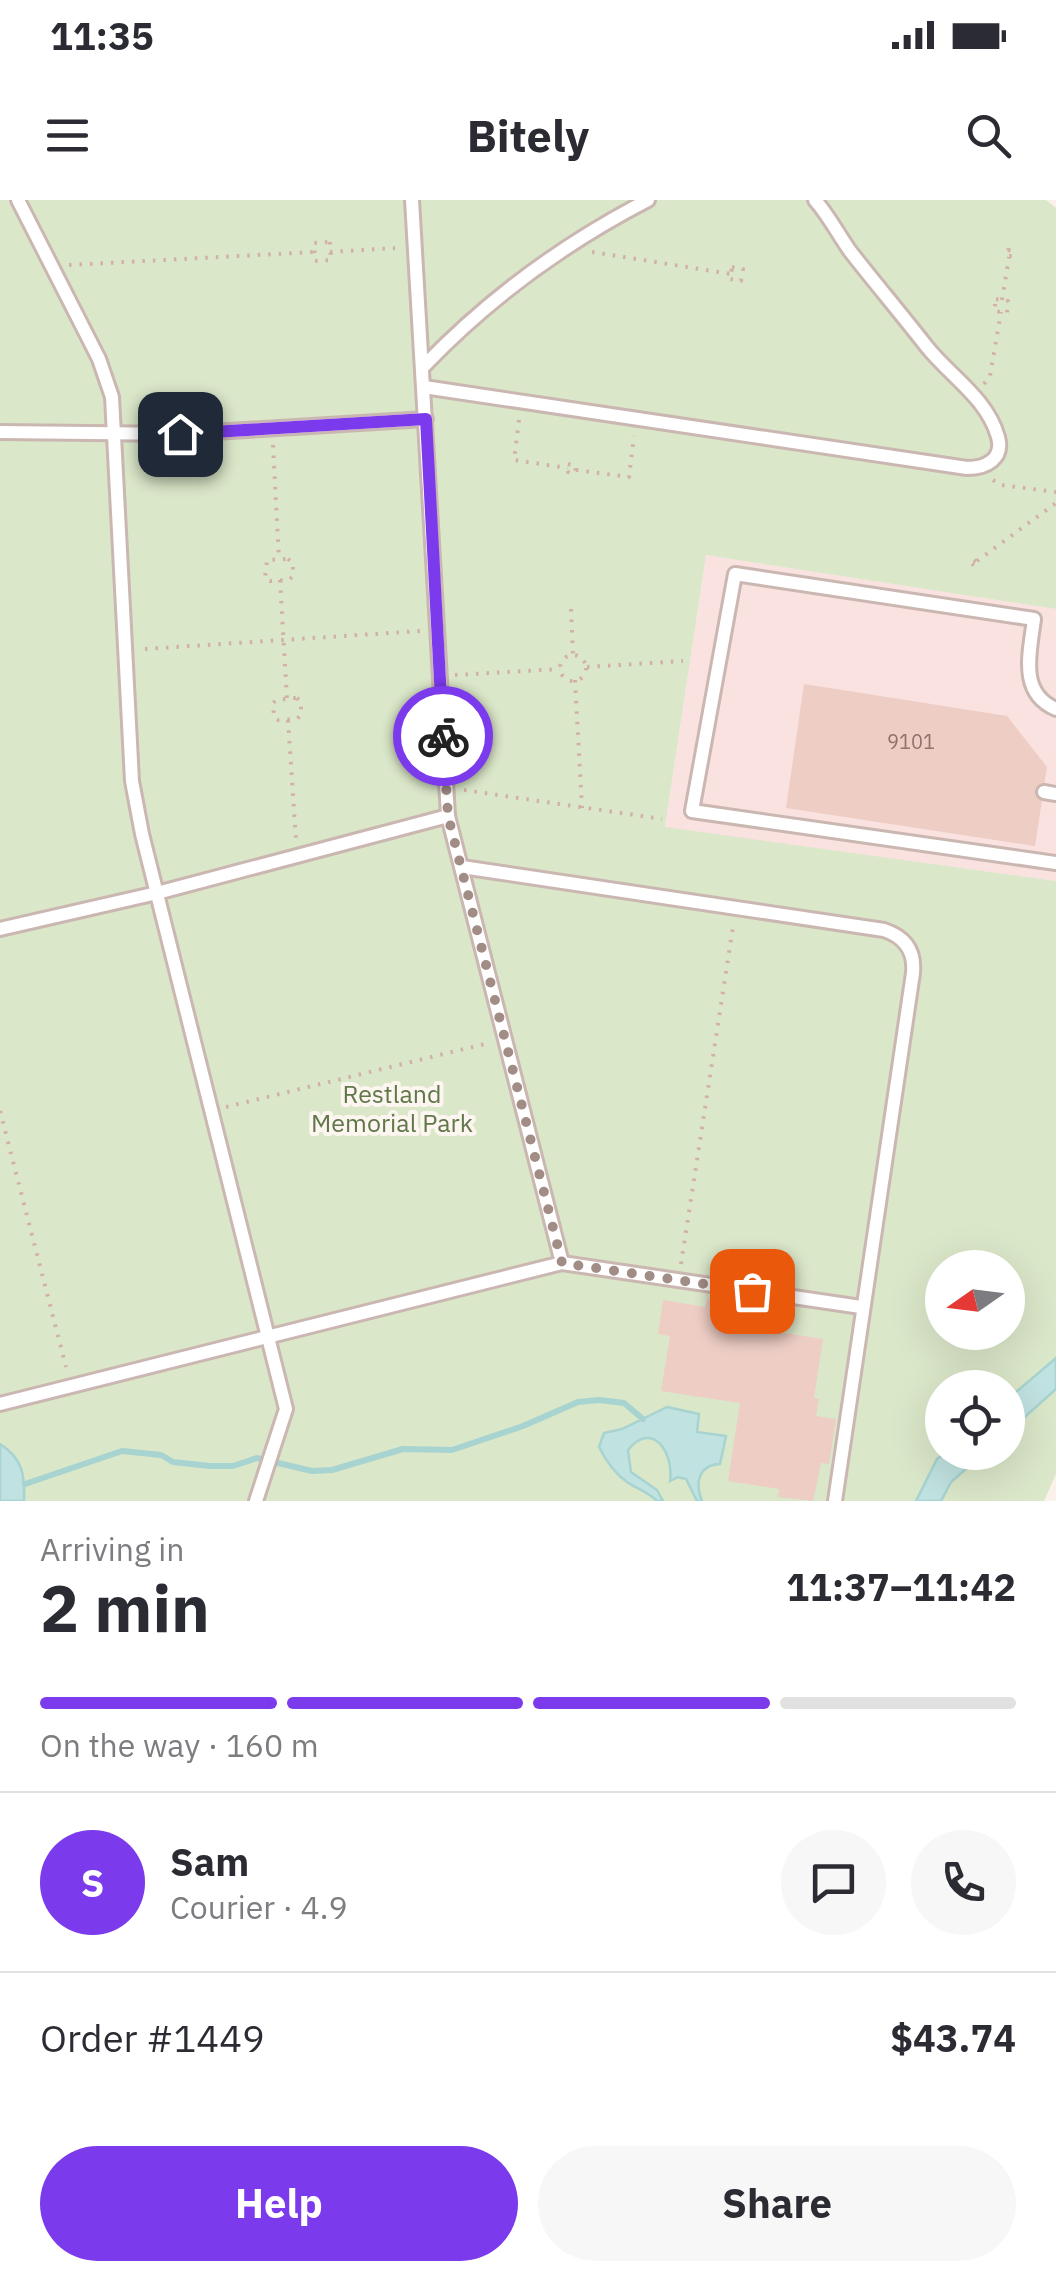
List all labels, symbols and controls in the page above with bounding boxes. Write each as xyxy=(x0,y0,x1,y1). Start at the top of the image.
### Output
text: 11:35 xyxy=(50,11,154,60)
text: Bitely xyxy=(467,106,589,164)
icon: menu xyxy=(40,108,95,163)
icon: search xyxy=(961,108,1016,163)
pin xyxy=(138,392,223,477)
icon: home xyxy=(153,407,208,462)
courier xyxy=(393,686,493,786)
icon: bike xyxy=(416,709,471,764)
house number: 9101 xyxy=(887,728,935,755)
park label: Restland Memorial Park xyxy=(311,1077,473,1139)
pin xyxy=(710,1249,795,1334)
north arrow xyxy=(925,1250,1025,1350)
map controls xyxy=(925,1250,1025,1470)
icon: bag xyxy=(725,1264,780,1319)
button: locate xyxy=(925,1370,1025,1470)
text: Arriving in xyxy=(40,1528,185,1570)
text: 11:37–11:42 xyxy=(786,1562,1016,1611)
text: 2 min xyxy=(40,1565,210,1650)
text: On the way · 160 m xyxy=(40,1724,319,1766)
button: chat xyxy=(781,1830,886,1935)
button: phone xyxy=(911,1830,1016,1935)
text: Sam xyxy=(170,1837,249,1886)
text: S xyxy=(81,1858,104,1907)
text: Courier · 4.9 xyxy=(170,1886,348,1928)
text: Order #1449 xyxy=(40,2013,265,2062)
text: $43.74 xyxy=(890,2013,1016,2062)
button: Help xyxy=(40,2146,518,2261)
button: Share xyxy=(538,2146,1016,2261)

